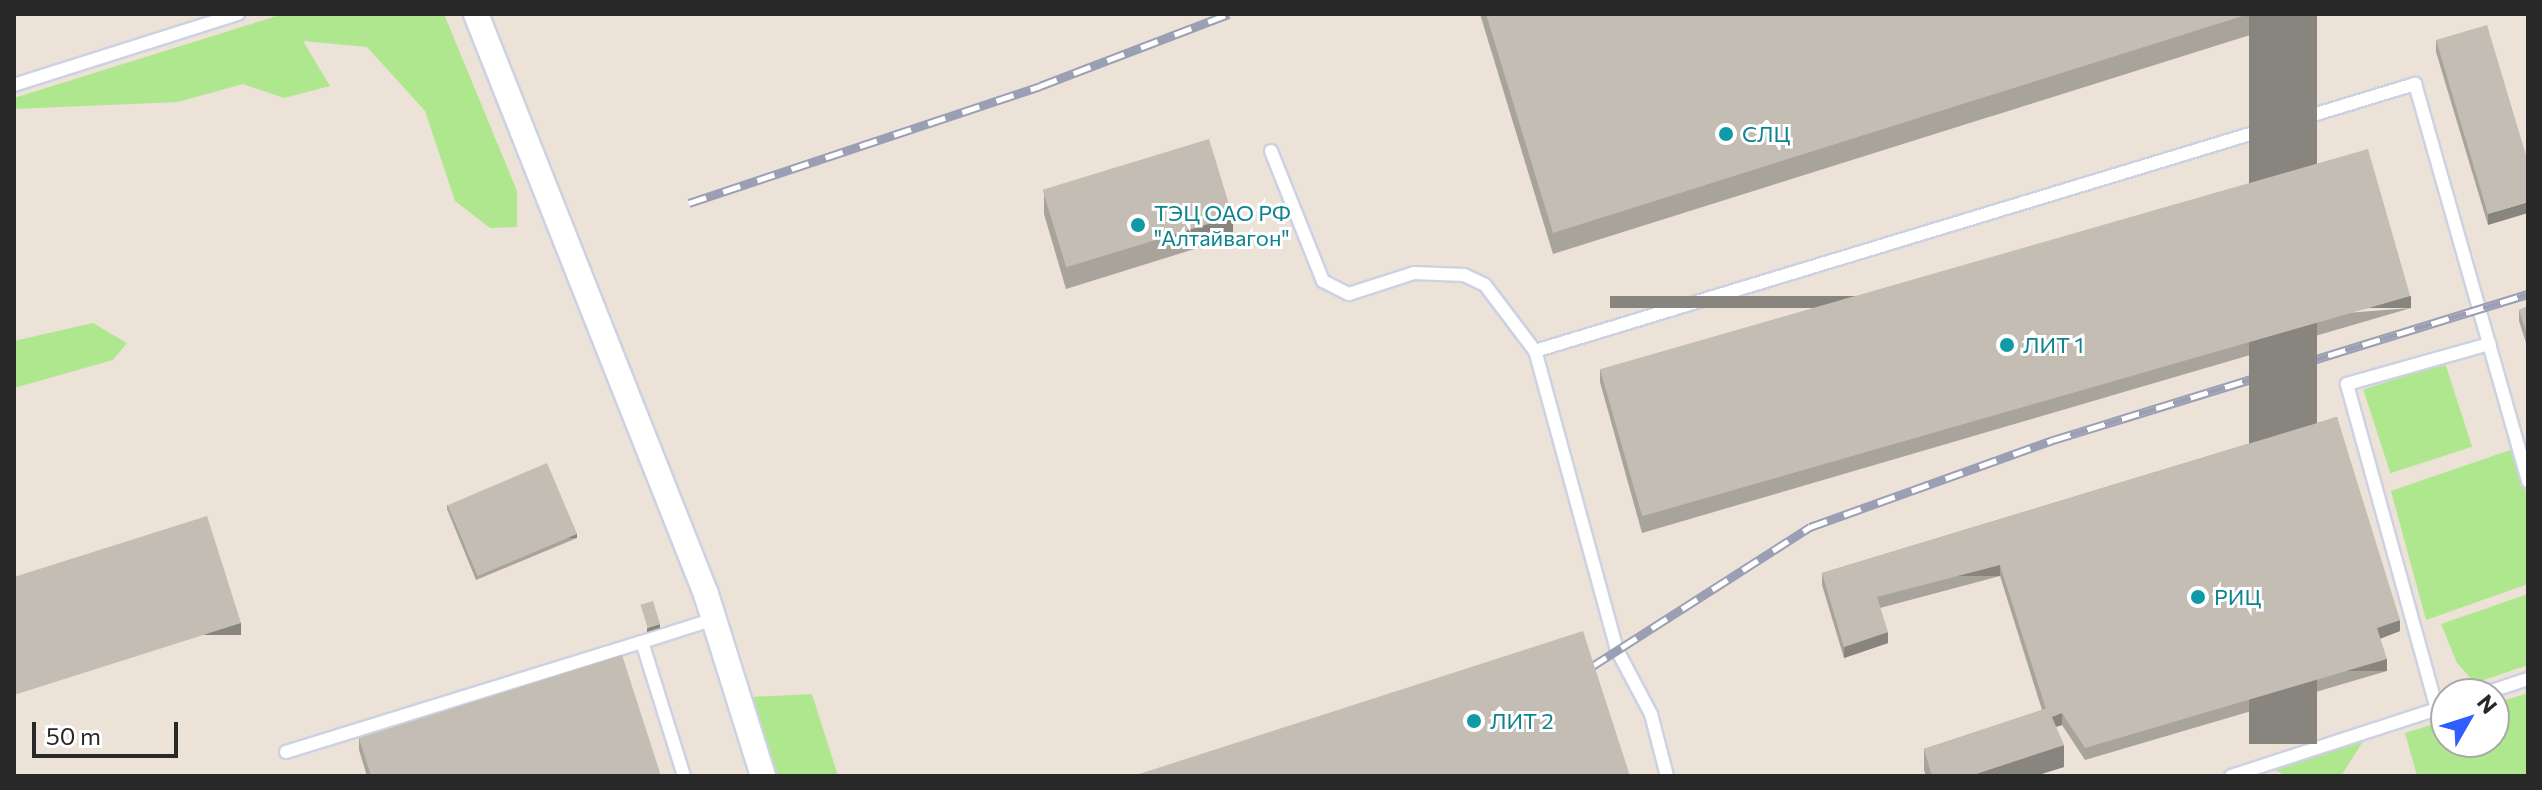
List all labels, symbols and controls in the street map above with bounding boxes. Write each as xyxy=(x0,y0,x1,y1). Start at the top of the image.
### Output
place label: СЛЦ xyxy=(1742,121,1790,147)
marker: СЛЦ xyxy=(1717,125,1735,143)
place label: ТЭЦ ОАО РФ "Алтайвагон" xyxy=(1154,199,1291,250)
marker: ТЭЦ ОАО РФ "Алтайвагон" xyxy=(1129,216,1147,234)
place label: ЛИТ 1 xyxy=(2023,332,2084,358)
marker: ЛИТ 1 xyxy=(1998,336,2016,354)
place label: РИЦ xyxy=(2214,584,2261,610)
marker: РИЦ xyxy=(2189,588,2207,606)
north arrow xyxy=(2430,678,2510,758)
text: N xyxy=(2472,689,2503,719)
scale bar xyxy=(36,706,182,756)
place label: ЛИТ 2 xyxy=(1490,708,1554,734)
marker: ЛИТ 2 xyxy=(1465,712,1483,730)
text: 50 m xyxy=(46,721,101,750)

